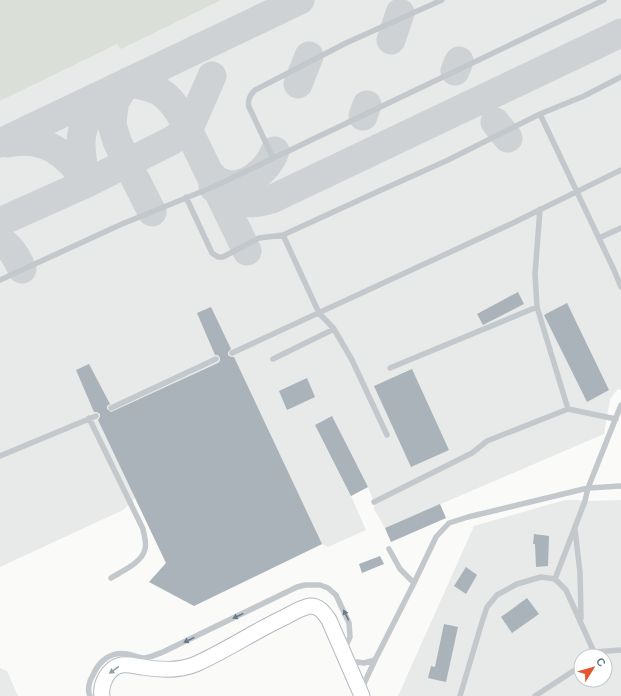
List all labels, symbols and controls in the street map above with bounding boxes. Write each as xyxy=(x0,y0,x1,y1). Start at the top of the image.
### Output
one-way arrow xyxy=(343,609,349,621)
one-way arrow xyxy=(233,613,244,619)
one-way arrow xyxy=(184,637,195,643)
north arrow xyxy=(573,648,613,688)
text: С xyxy=(594,655,608,669)
one-way arrow xyxy=(108,666,119,674)

